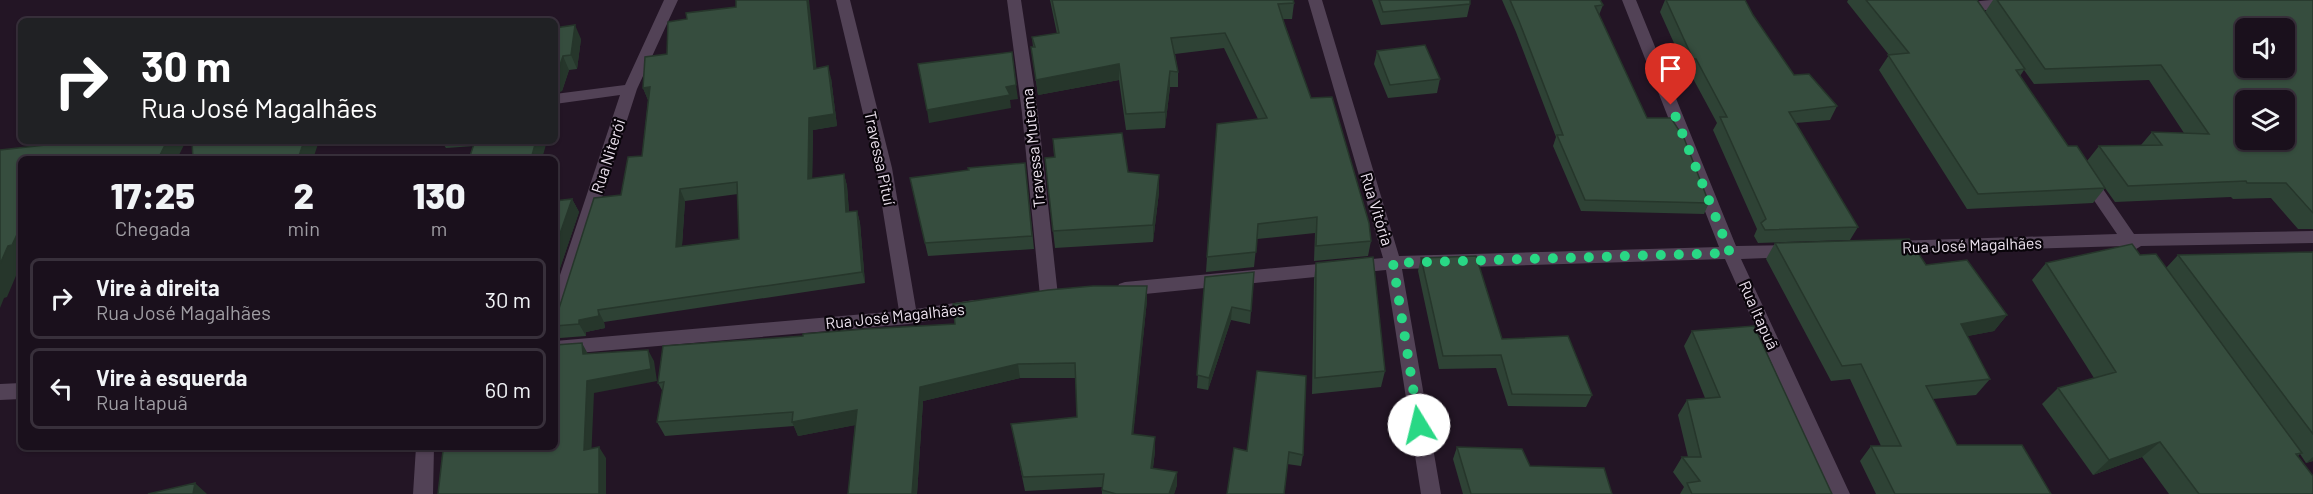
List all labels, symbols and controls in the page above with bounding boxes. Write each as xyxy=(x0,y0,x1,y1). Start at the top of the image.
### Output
map controls xyxy=(2235,18,2295,150)
button: sound xyxy=(2235,18,2295,78)
text: 30 m xyxy=(141,40,231,90)
icon: right xyxy=(42,42,120,120)
pin xyxy=(1645,43,1696,105)
icon: arrive xyxy=(1654,52,1687,85)
street label: Travessa Mutema xyxy=(1017,87,1048,209)
button: layers xyxy=(2235,90,2295,150)
text: Rua José Magalhães xyxy=(141,91,377,123)
street label: Travessa Pituí xyxy=(861,109,900,207)
street label: Rua Niterói xyxy=(587,116,628,195)
street label: Rua Vitória xyxy=(1357,170,1398,248)
text: 17:25 xyxy=(111,173,195,216)
text: 2 xyxy=(293,173,314,216)
text: 130 xyxy=(412,173,466,216)
text: Chegada xyxy=(115,216,191,240)
text: min xyxy=(288,216,320,240)
text: m xyxy=(431,216,447,240)
street label: Rua José Magalhães xyxy=(1902,233,2042,256)
text: Vire à direita xyxy=(96,274,220,300)
street label: Rua Itapuã xyxy=(1736,277,1783,352)
icon: right xyxy=(45,282,78,315)
text: 30 m xyxy=(485,286,531,312)
street label: Rua José Magalhães xyxy=(824,299,966,332)
text: Rua José Magalhães xyxy=(96,300,271,324)
text: Vire à esquerda xyxy=(96,364,247,390)
icon: left xyxy=(45,372,78,405)
text: 60 m xyxy=(485,376,531,402)
text: Rua Itapuã xyxy=(96,390,188,414)
position arrow xyxy=(1387,393,1451,457)

